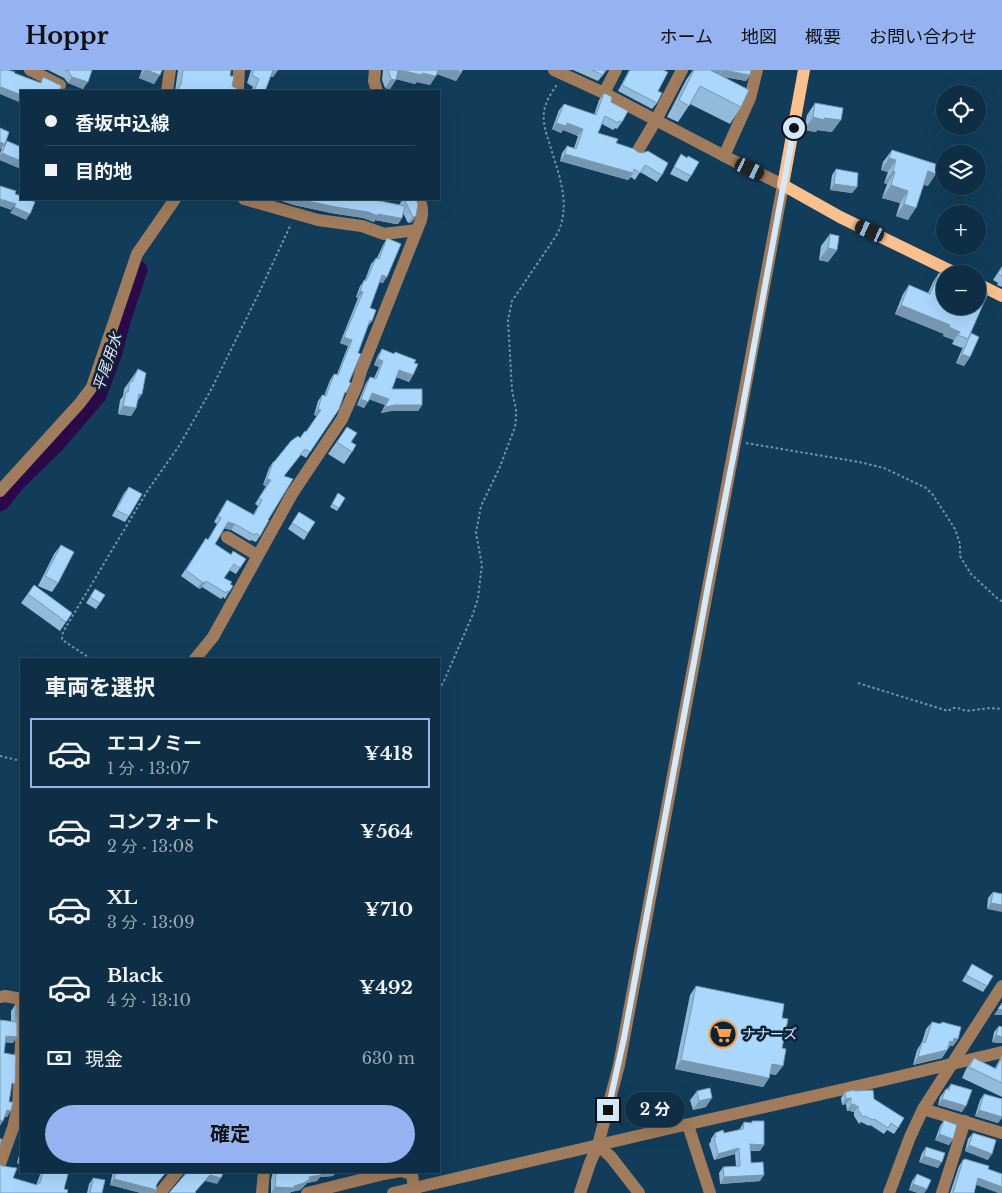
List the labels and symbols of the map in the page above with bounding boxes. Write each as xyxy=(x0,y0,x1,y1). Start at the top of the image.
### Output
route start xyxy=(783,117,805,139)
car xyxy=(733,156,766,182)
car xyxy=(853,218,886,244)
water label: 平尾用水 xyxy=(88,329,126,393)
supermarket icon: ナナーズ xyxy=(708,1019,738,1049)
place label: ナナーズ xyxy=(742,1025,797,1043)
callout: 2 分 xyxy=(626,1092,686,1128)
route end xyxy=(597,1099,619,1121)

